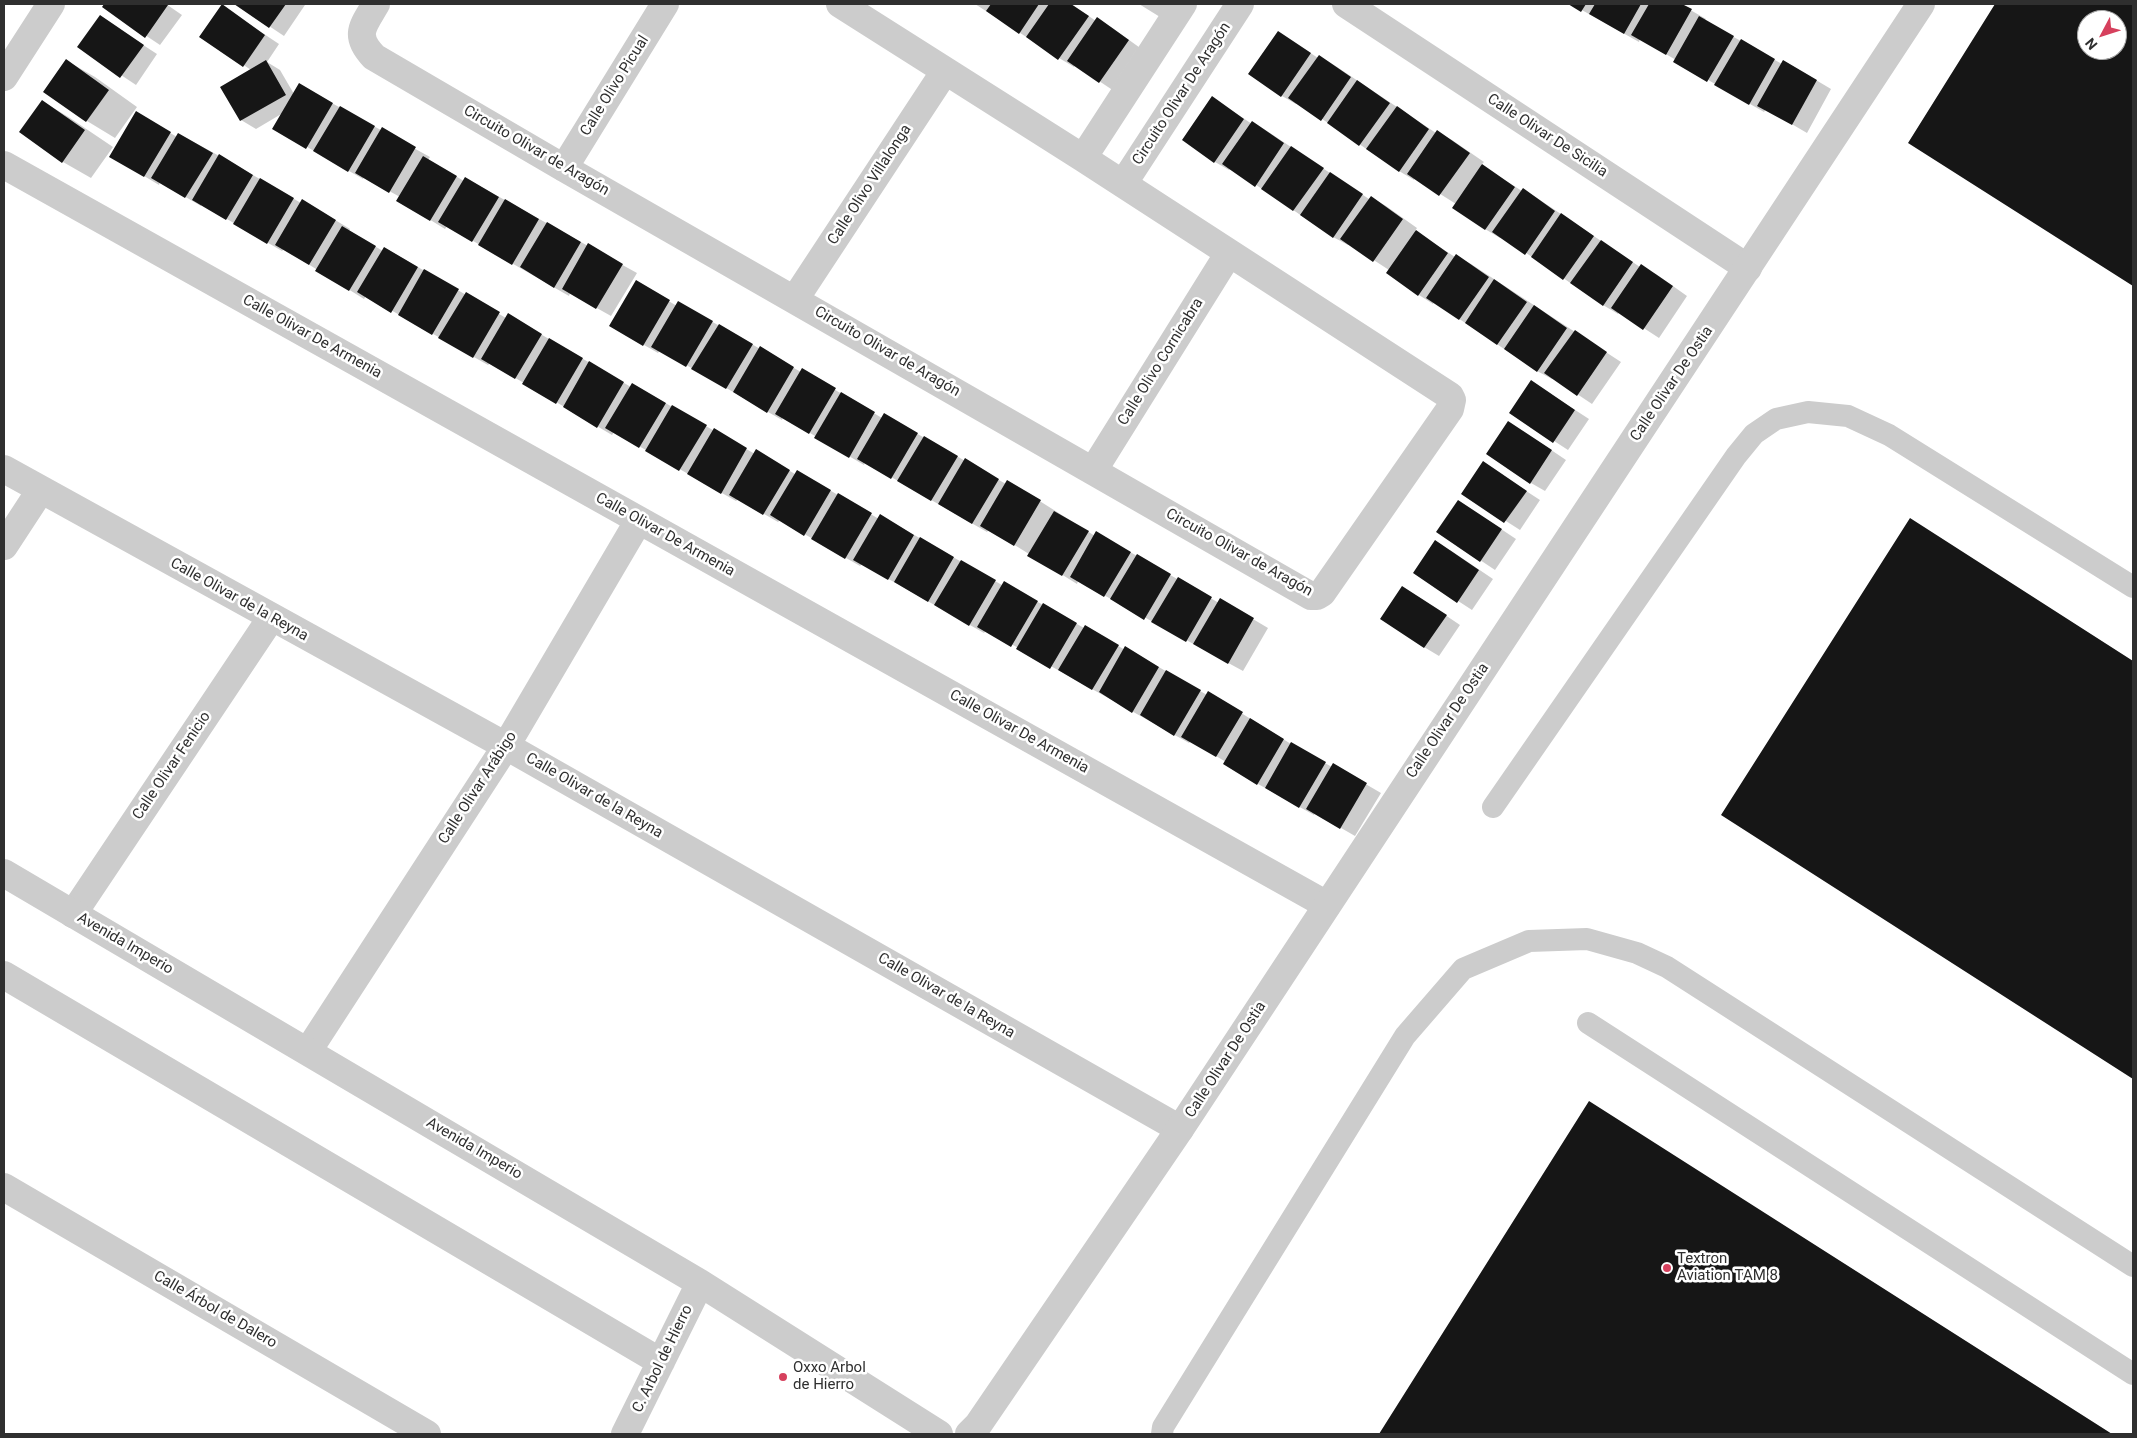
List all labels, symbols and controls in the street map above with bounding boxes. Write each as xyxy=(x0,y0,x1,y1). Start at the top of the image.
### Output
north arrow xyxy=(2077,10,2127,60)
street label: Circuito Olivar De Aragón xyxy=(1129,19,1235,169)
street label: Calle Olivo Picual xyxy=(577,32,653,140)
text: N xyxy=(2082,35,2101,53)
street label: Calle Olivar De Sicilia xyxy=(1484,90,1610,182)
street label: Circuito Olivar de Aragón xyxy=(460,102,612,200)
street label: Calle Olivo Villalonga xyxy=(824,122,916,248)
street label: Calle Olivar De Armenia xyxy=(239,291,385,383)
street label: Calle Olivo Cornicabra xyxy=(1115,295,1207,429)
street label: Circuito Olivar de Aragón xyxy=(811,303,963,401)
street label: Calle Olivar De Ostia xyxy=(1627,323,1717,445)
street label: Calle Olivar De Armenia xyxy=(592,489,738,581)
street label: Circuito Olivar de Aragón xyxy=(1162,505,1316,601)
street label: Calle Olivar de la Reyna xyxy=(167,555,311,645)
street label: Calle Olivar De Ostia xyxy=(1403,660,1493,782)
street label: Calle Olivar De Armenia xyxy=(946,686,1092,778)
street label: Calle Olivar Fenicio xyxy=(129,708,215,824)
street label: Calle Olivar Arábigo xyxy=(435,728,521,848)
street label: Calle Olivar de la Reyna xyxy=(522,749,666,843)
street label: Avenida Imperio xyxy=(74,909,176,979)
street label: Calle Olivar de la Reyna xyxy=(874,949,1018,1043)
street label: Calle Olivar De Ostia xyxy=(1182,999,1270,1121)
street label: Avenida Imperio xyxy=(423,1114,525,1184)
place label: Textron Aviation TAM 8 xyxy=(1677,1250,1778,1285)
marker: Textron Aviation TAM 8 xyxy=(1661,1262,1673,1274)
street label: Calle Árbol de Dalero xyxy=(150,1267,280,1353)
street label: C. Arbol de Hierro xyxy=(629,1302,697,1416)
place label: Oxxo Arbol de Hierro xyxy=(793,1359,866,1394)
marker: Oxxo Arbol de Hierro xyxy=(777,1371,789,1383)

